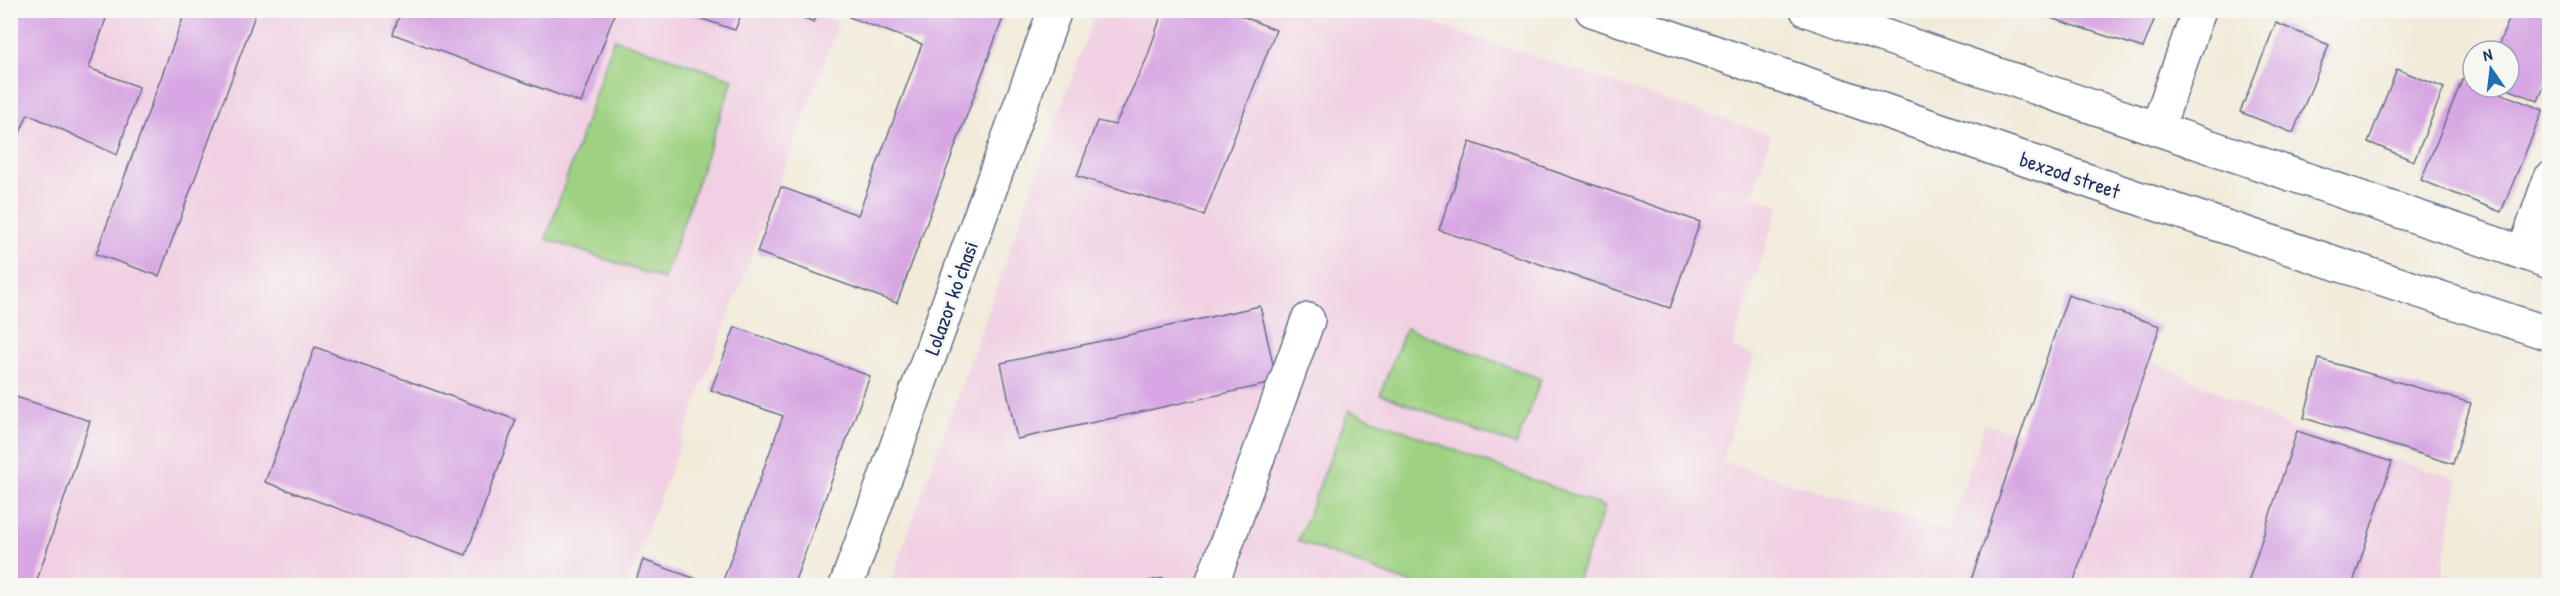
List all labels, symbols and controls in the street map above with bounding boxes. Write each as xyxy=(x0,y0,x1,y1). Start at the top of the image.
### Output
north arrow xyxy=(2461,39,2521,99)
text: N xyxy=(2481,43,2495,66)
street label: bexzod street xyxy=(2016,144,2125,206)
street label: Lolazor ko'chasi xyxy=(917,237,985,359)

